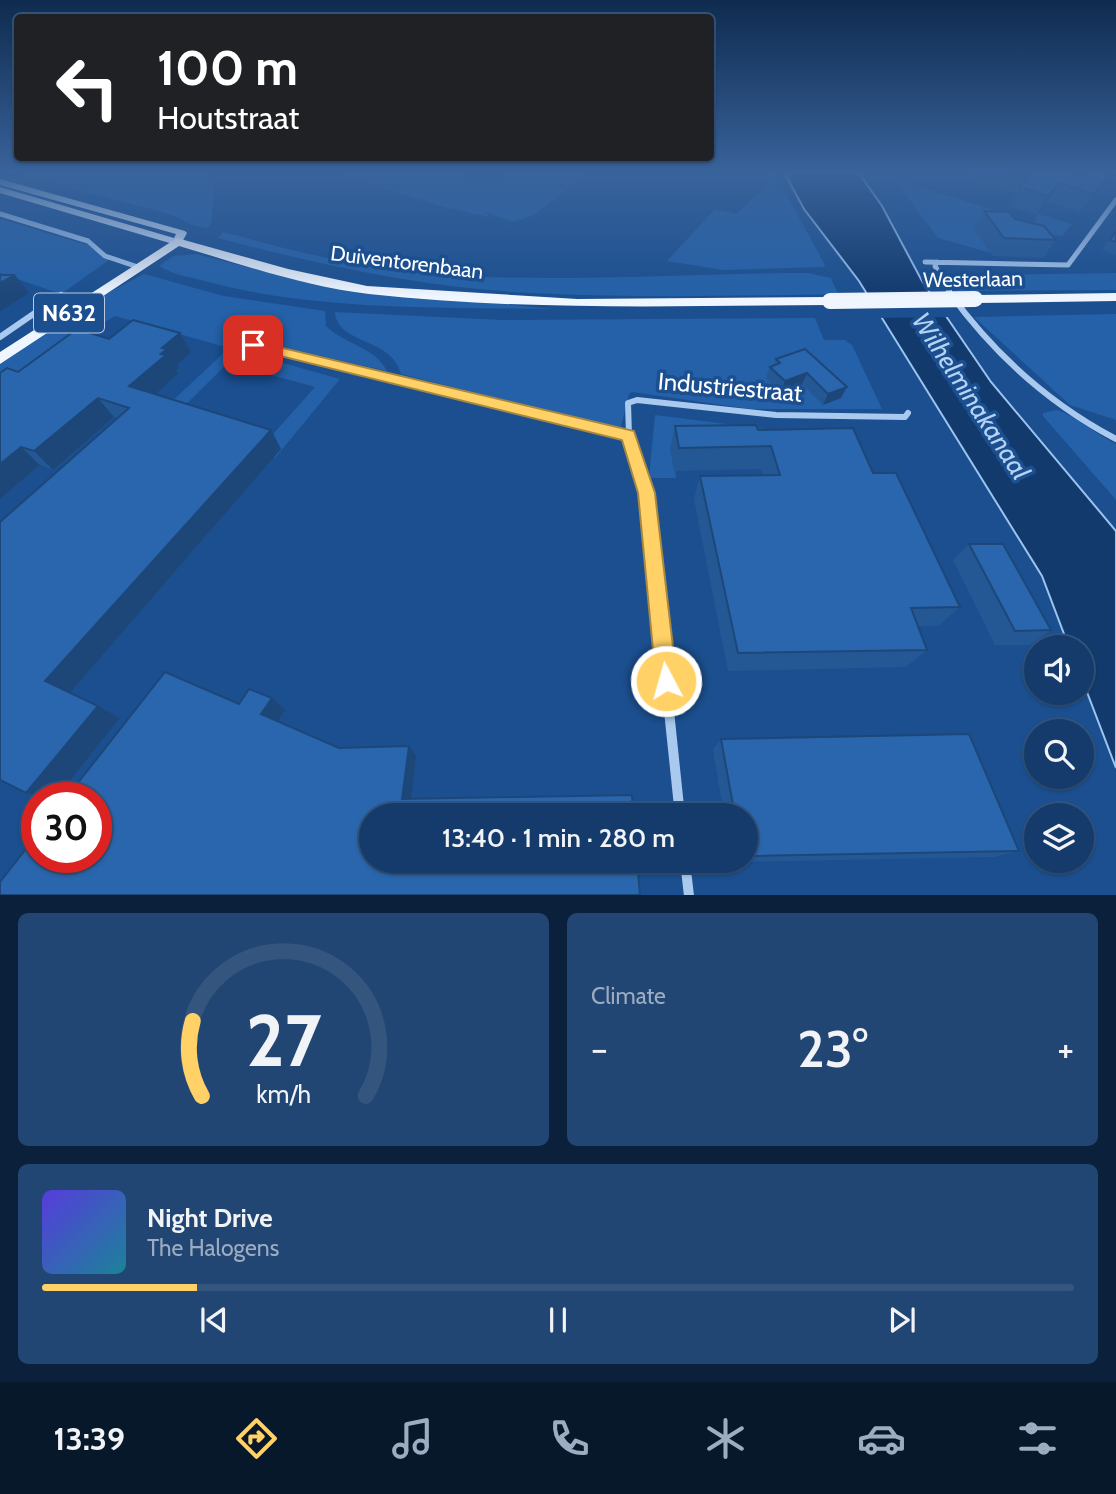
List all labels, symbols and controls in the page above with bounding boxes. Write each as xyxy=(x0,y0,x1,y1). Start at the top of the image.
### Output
text: 100 m xyxy=(157,38,298,97)
icon: left xyxy=(42,42,133,133)
text: Houtstraat xyxy=(157,98,299,137)
street label: Duiventorenbaan xyxy=(329,240,485,284)
street label: Westerlaan xyxy=(923,266,1023,292)
road number: N632 xyxy=(34,294,104,332)
water label: Wilhelminakanaal xyxy=(905,306,1037,486)
pin xyxy=(223,315,283,375)
icon: arrive xyxy=(234,326,272,364)
street label: Industriestraat xyxy=(657,366,803,408)
map controls xyxy=(1024,635,1094,873)
button: sound xyxy=(1024,635,1094,705)
position arrow xyxy=(629,644,703,718)
button: search xyxy=(1024,719,1094,789)
speed limit sign: 30 xyxy=(21,782,112,873)
button: layers xyxy=(1024,803,1094,873)
text: 13:40 · 1 min · 280 m xyxy=(442,822,675,854)
text: Climate xyxy=(591,982,666,1010)
text: 27 xyxy=(246,996,321,1084)
text: 23° xyxy=(797,1017,868,1080)
text: − xyxy=(591,1025,608,1072)
text: + xyxy=(1057,1025,1074,1072)
text: km/h xyxy=(256,1078,311,1108)
text: Night Drive xyxy=(147,1202,273,1234)
text: The Halogens xyxy=(147,1234,279,1262)
icon: previous xyxy=(195,1301,233,1339)
icon: pause xyxy=(539,1301,577,1339)
icon: next xyxy=(883,1301,921,1339)
icon: directions xyxy=(232,1414,281,1463)
icon: music xyxy=(388,1414,437,1463)
icon: phone xyxy=(545,1414,594,1463)
icon: climate xyxy=(701,1414,750,1463)
icon: car xyxy=(857,1414,906,1463)
icon: filters xyxy=(1013,1414,1062,1463)
text: 13:39 xyxy=(54,1419,125,1458)

